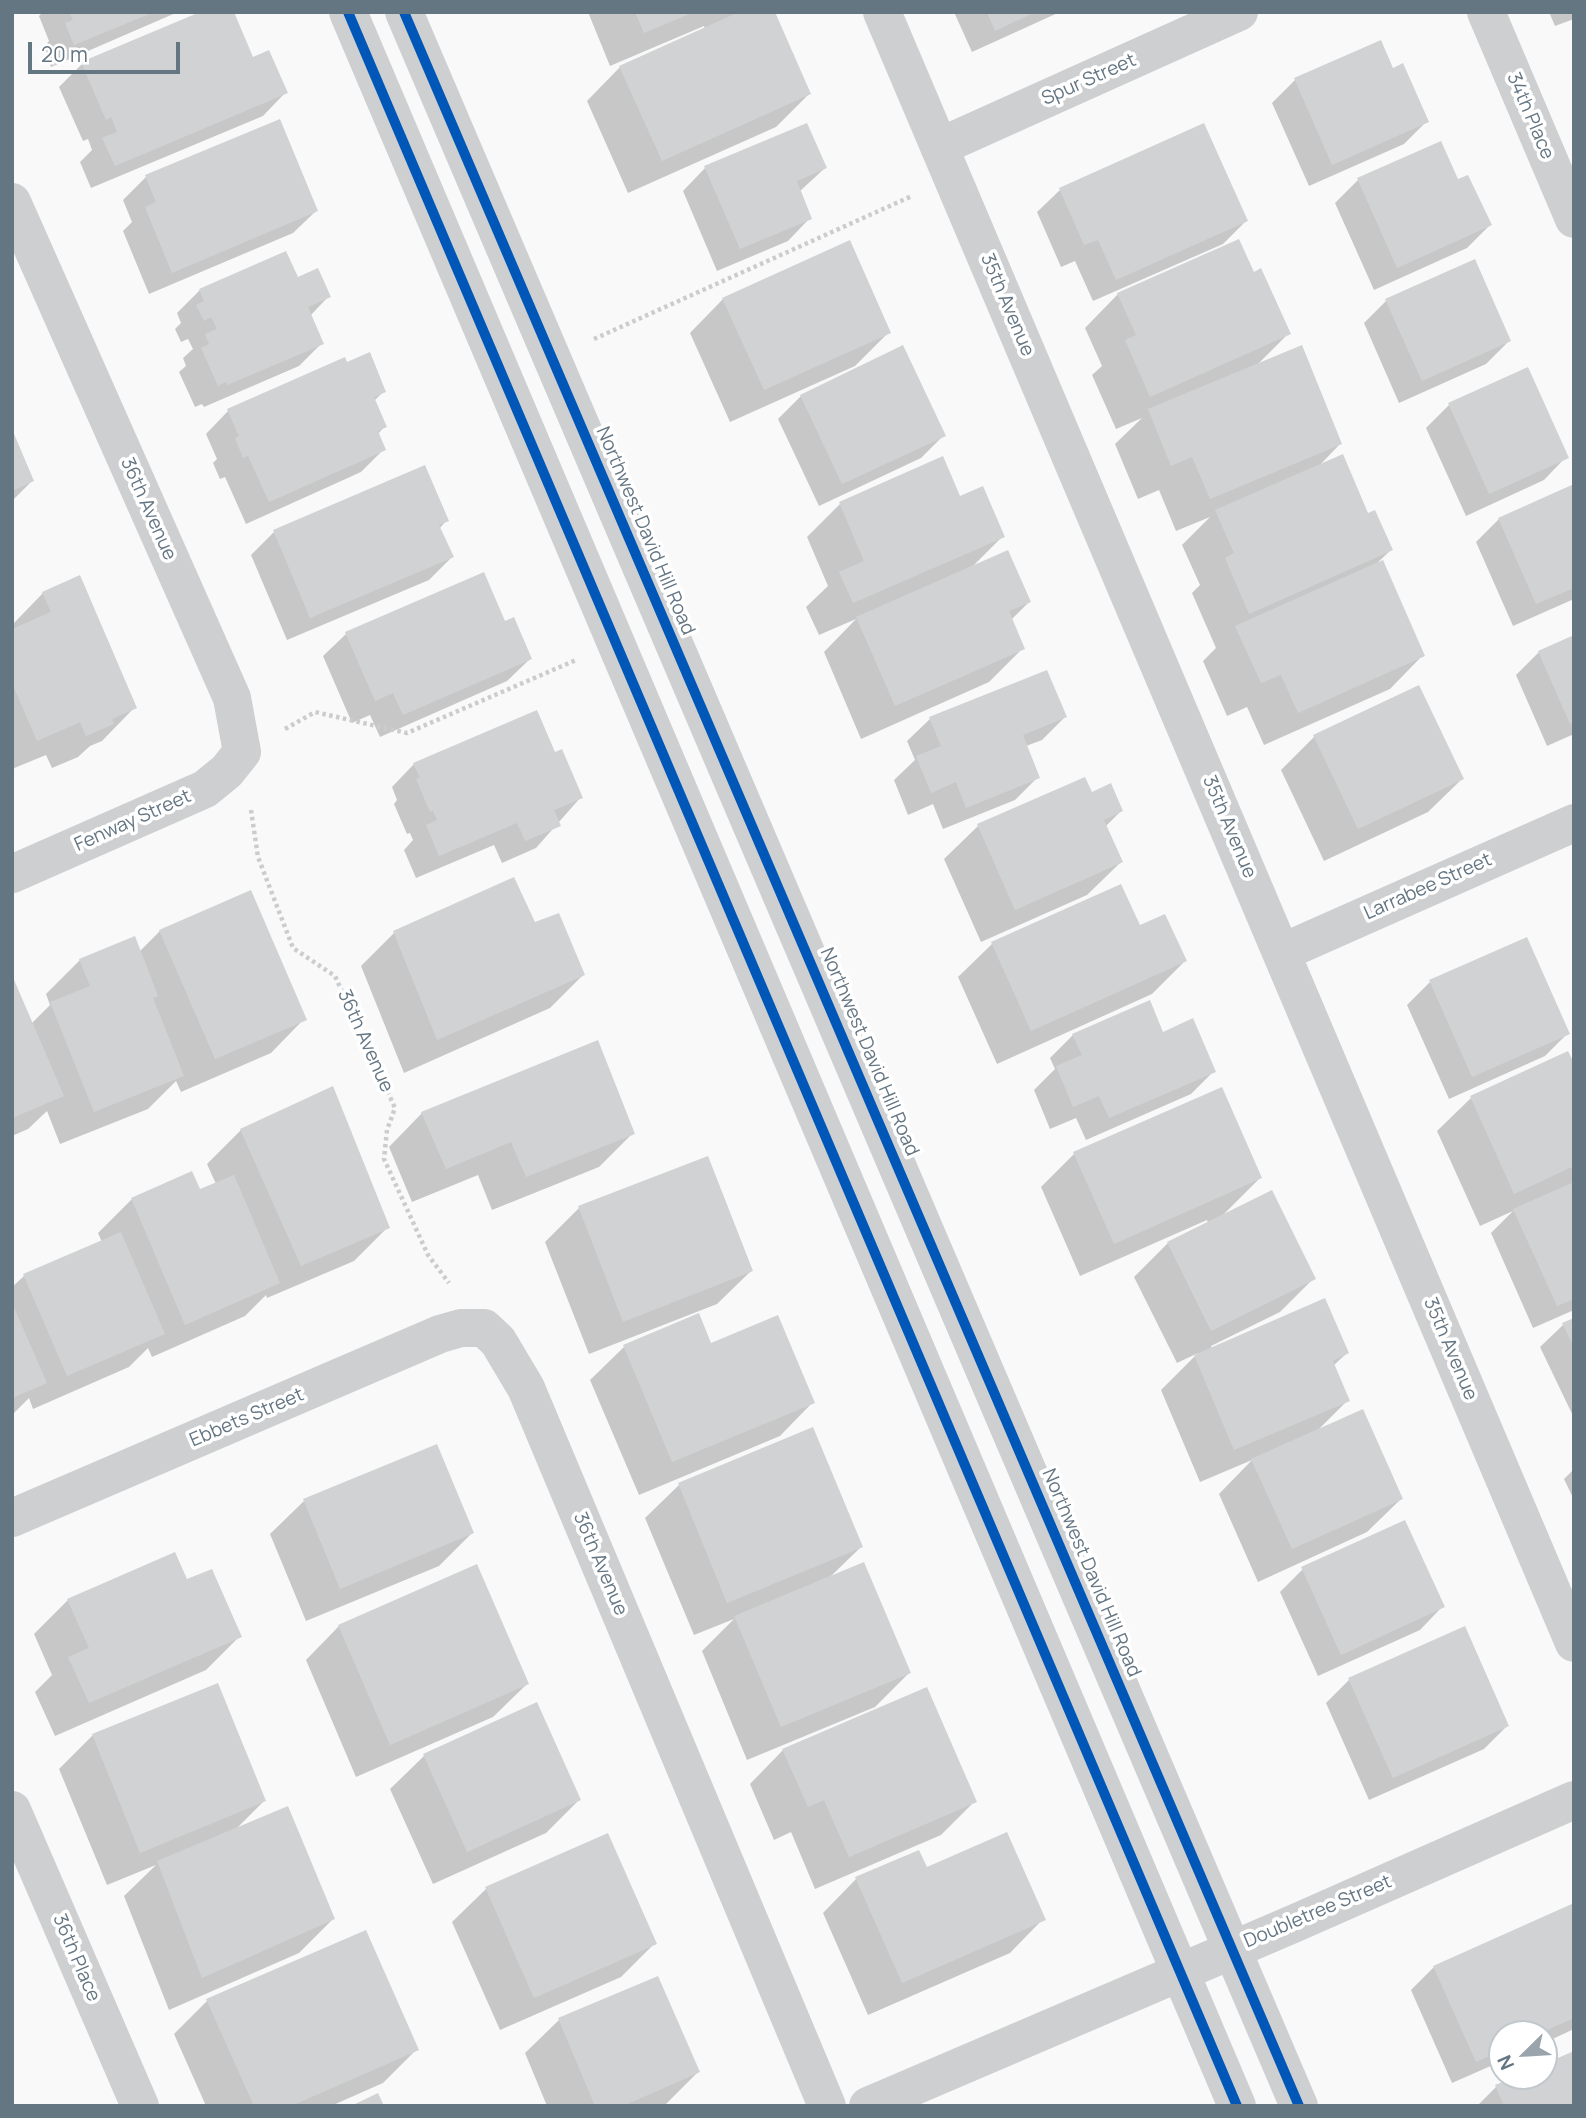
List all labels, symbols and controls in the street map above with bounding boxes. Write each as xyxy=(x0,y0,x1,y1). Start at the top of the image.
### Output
scale bar xyxy=(32,28,184,72)
text: 20 m xyxy=(41,40,88,68)
street label: Spur Street xyxy=(1038,49,1140,111)
street label: 34th Place xyxy=(1501,69,1559,163)
street label: 35th Avenue xyxy=(975,250,1039,360)
street label: Northwest David Hill Road xyxy=(591,423,699,639)
street label: 36th Avenue xyxy=(115,454,181,564)
street label: 35th Avenue xyxy=(1197,772,1261,882)
street label: Fenway Street xyxy=(71,785,195,857)
street label: Larrabee Street xyxy=(1361,849,1495,925)
street label: Northwest David Hill Road xyxy=(815,944,923,1160)
street label: 36th Avenue xyxy=(332,986,398,1096)
street label: 35th Avenue xyxy=(1418,1294,1482,1404)
street label: Ebbets Street xyxy=(187,1384,307,1452)
street label: Northwest David Hill Road xyxy=(1037,1465,1145,1681)
street label: 36th Avenue xyxy=(568,1509,632,1619)
street label: Doubletree Street xyxy=(1241,1871,1395,1953)
street label: 36th Place xyxy=(47,1911,105,2005)
north arrow xyxy=(1488,2020,1558,2090)
text: N xyxy=(1491,2051,1520,2074)

